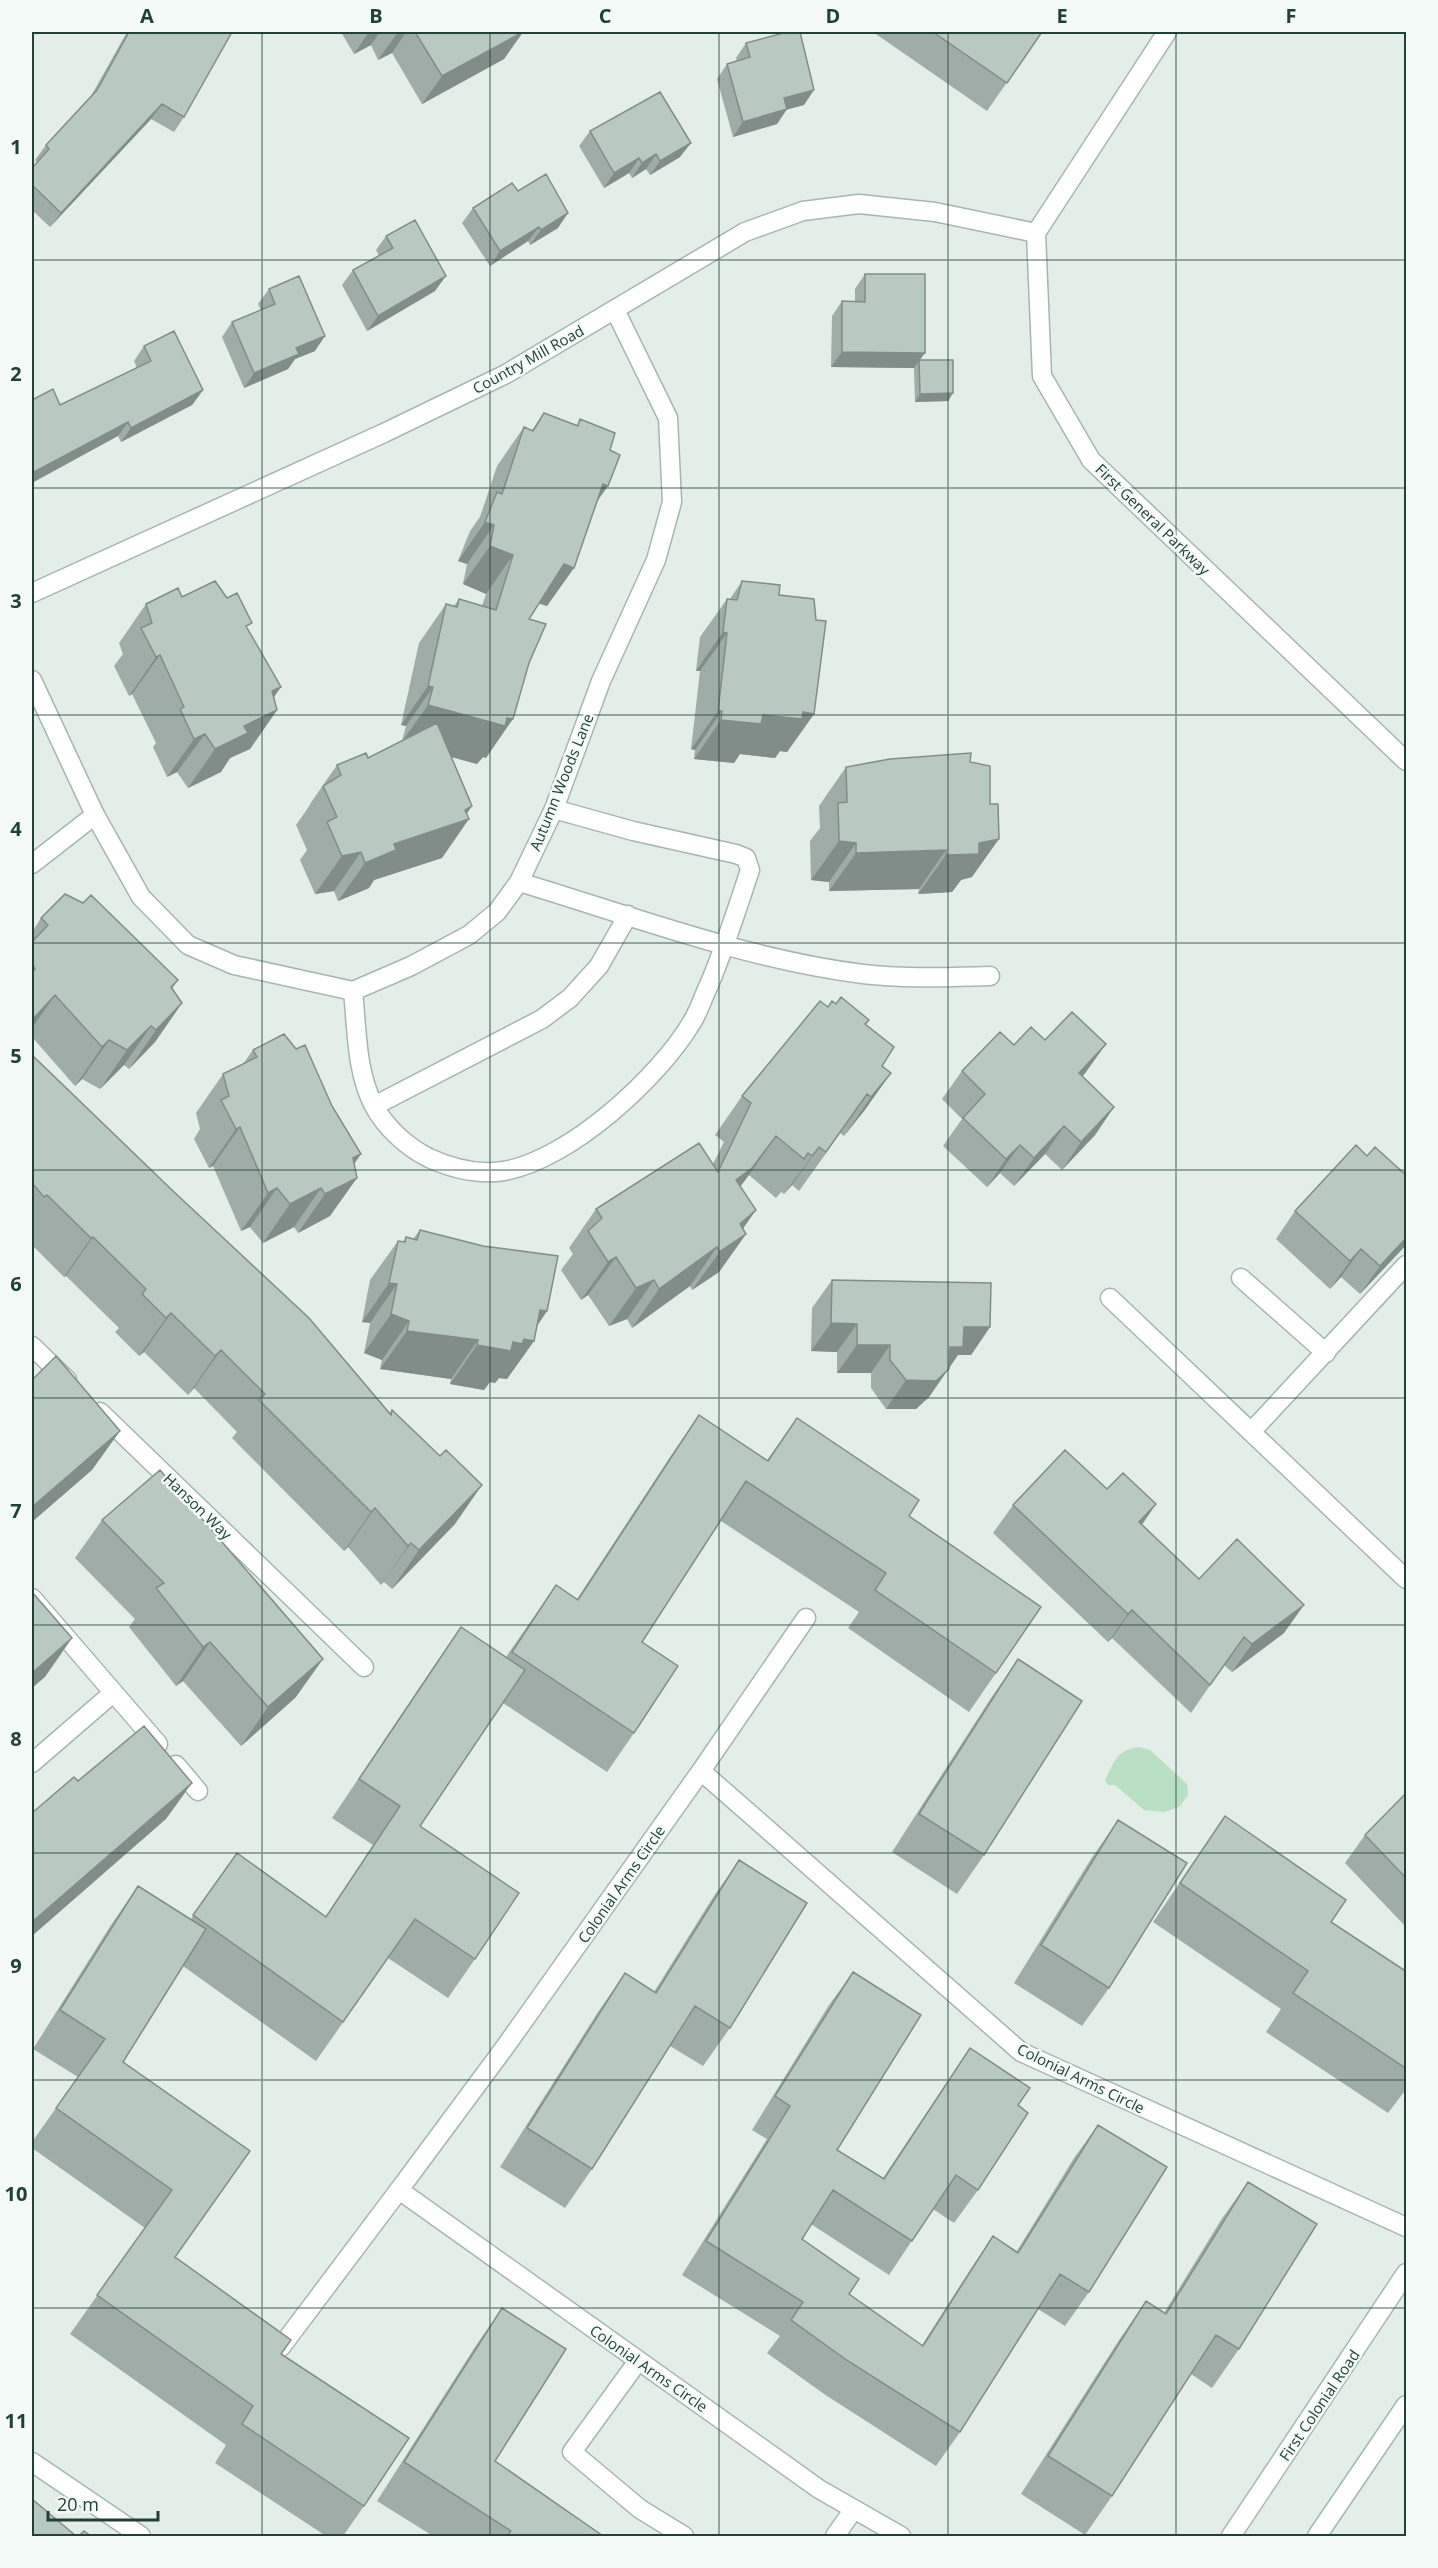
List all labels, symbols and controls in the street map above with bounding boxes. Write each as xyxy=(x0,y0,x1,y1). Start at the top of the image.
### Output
text: A xyxy=(140,2,154,29)
text: B xyxy=(369,2,383,29)
text: C xyxy=(599,2,612,29)
text: D xyxy=(826,2,840,29)
text: E xyxy=(1056,2,1068,29)
text: F xyxy=(1286,2,1296,29)
text: 1 xyxy=(10,133,22,160)
street label: Country Mill Road xyxy=(469,320,587,398)
text: 2 xyxy=(10,360,22,387)
street label: First General Parkway xyxy=(1091,459,1215,579)
text: 3 xyxy=(10,587,22,614)
street label: Autumn Woods Lane xyxy=(524,711,598,853)
text: 4 xyxy=(10,815,22,842)
text: 5 xyxy=(10,1042,22,1069)
text: 6 xyxy=(10,1270,22,1297)
street label: Hanson Way xyxy=(160,1468,237,1544)
text: 7 xyxy=(10,1497,22,1524)
text: 8 xyxy=(10,1725,22,1752)
street label: Colonial Arms Circle xyxy=(573,1821,669,1947)
text: 9 xyxy=(10,1952,22,1979)
street label: Colonial Arms Circle xyxy=(1014,2038,1148,2118)
text: 10 xyxy=(5,2180,27,2207)
street label: Colonial Arms Circle xyxy=(586,2320,712,2416)
street label: First Colonial Road xyxy=(1274,2345,1364,2465)
text: 11 xyxy=(5,2407,27,2434)
scale bar xyxy=(48,2484,158,2522)
text: 20 m xyxy=(57,2492,99,2516)

